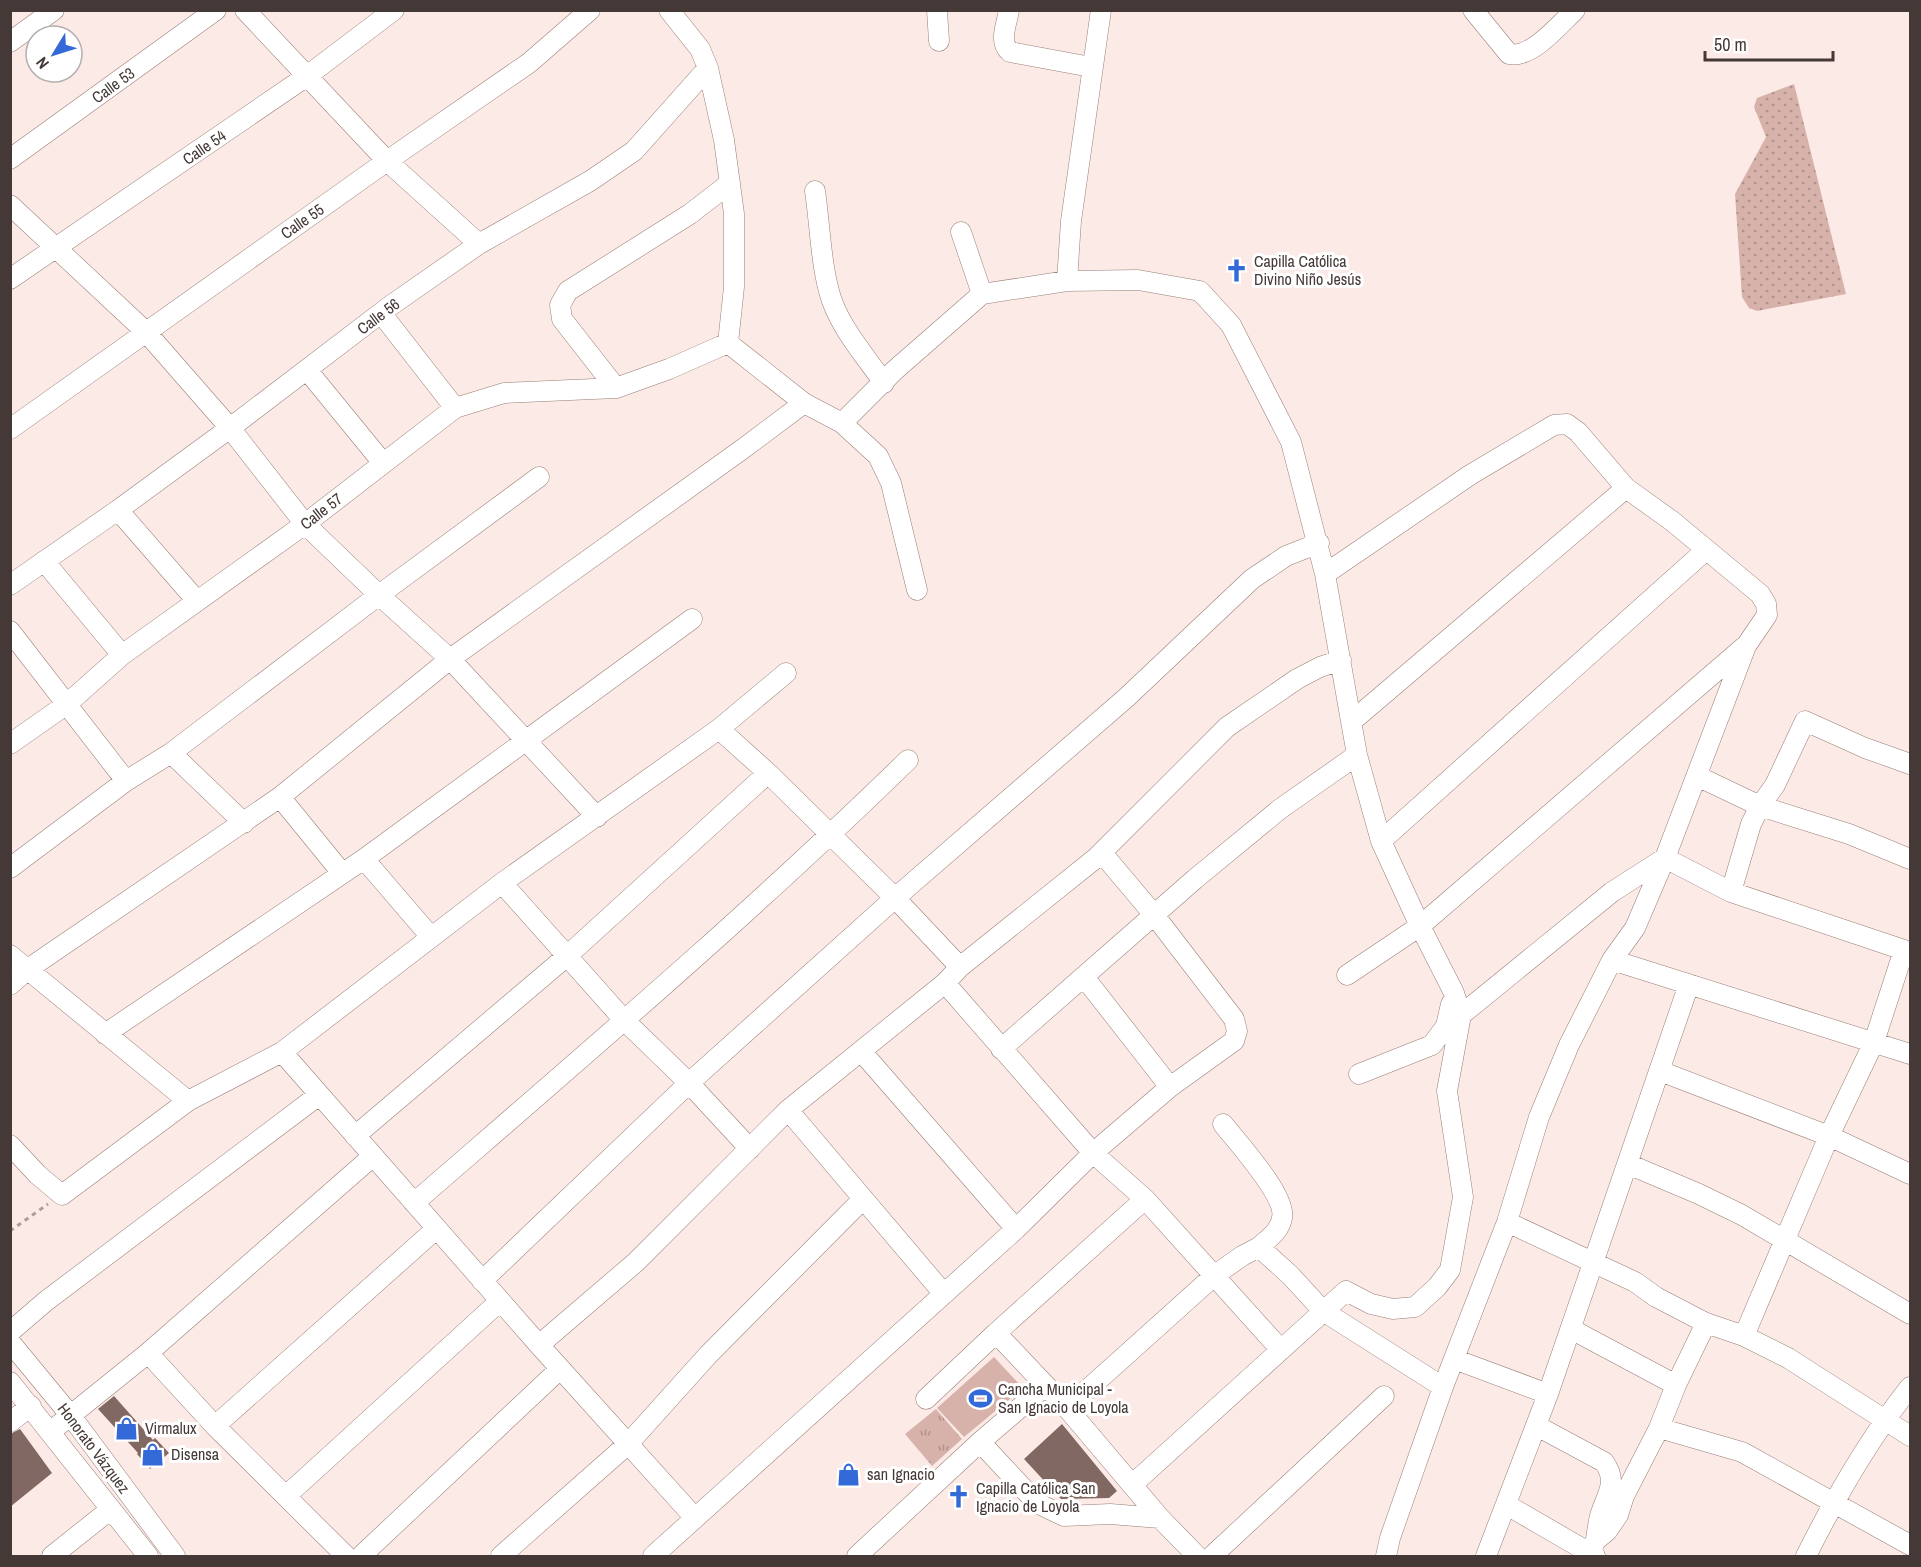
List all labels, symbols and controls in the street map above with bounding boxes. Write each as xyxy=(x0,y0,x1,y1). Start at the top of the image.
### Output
north arrow xyxy=(24,24,84,84)
scale bar xyxy=(1705,24,1832,62)
text: 50 m xyxy=(1714,32,1747,57)
text: N xyxy=(31,53,54,74)
street label: Calle 53 xyxy=(87,62,139,108)
street label: Calle 54 xyxy=(178,124,230,170)
street label: Calle 55 xyxy=(276,198,328,244)
place label: Capilla Católica Divino Niño Jesús xyxy=(1254,250,1361,290)
church icon: Capilla Católica Divino Niño Jesús xyxy=(1223,257,1249,283)
street label: Calle 56 xyxy=(352,293,404,339)
street label: Calle 57 xyxy=(295,488,347,534)
place label: Cancha Municipal - San Ignacio de Loyola xyxy=(998,1378,1129,1418)
sports icon: Cancha Municipal - San Ignacio de Loyola xyxy=(967,1385,993,1411)
street label: Honorato Vázquez xyxy=(53,1398,135,1498)
shop icon: Virmalux xyxy=(114,1415,140,1441)
place label: Virmalux xyxy=(145,1417,197,1439)
shop icon: Disensa xyxy=(140,1441,166,1467)
place label: Disensa xyxy=(171,1443,220,1465)
shop icon: san Ignacio xyxy=(836,1461,862,1487)
place label: san Ignacio xyxy=(867,1463,935,1485)
place label: Capilla Católica San Ignacio de Loyola xyxy=(976,1477,1096,1517)
church icon: Capilla Católica San Ignacio de Loyola xyxy=(945,1484,971,1510)

